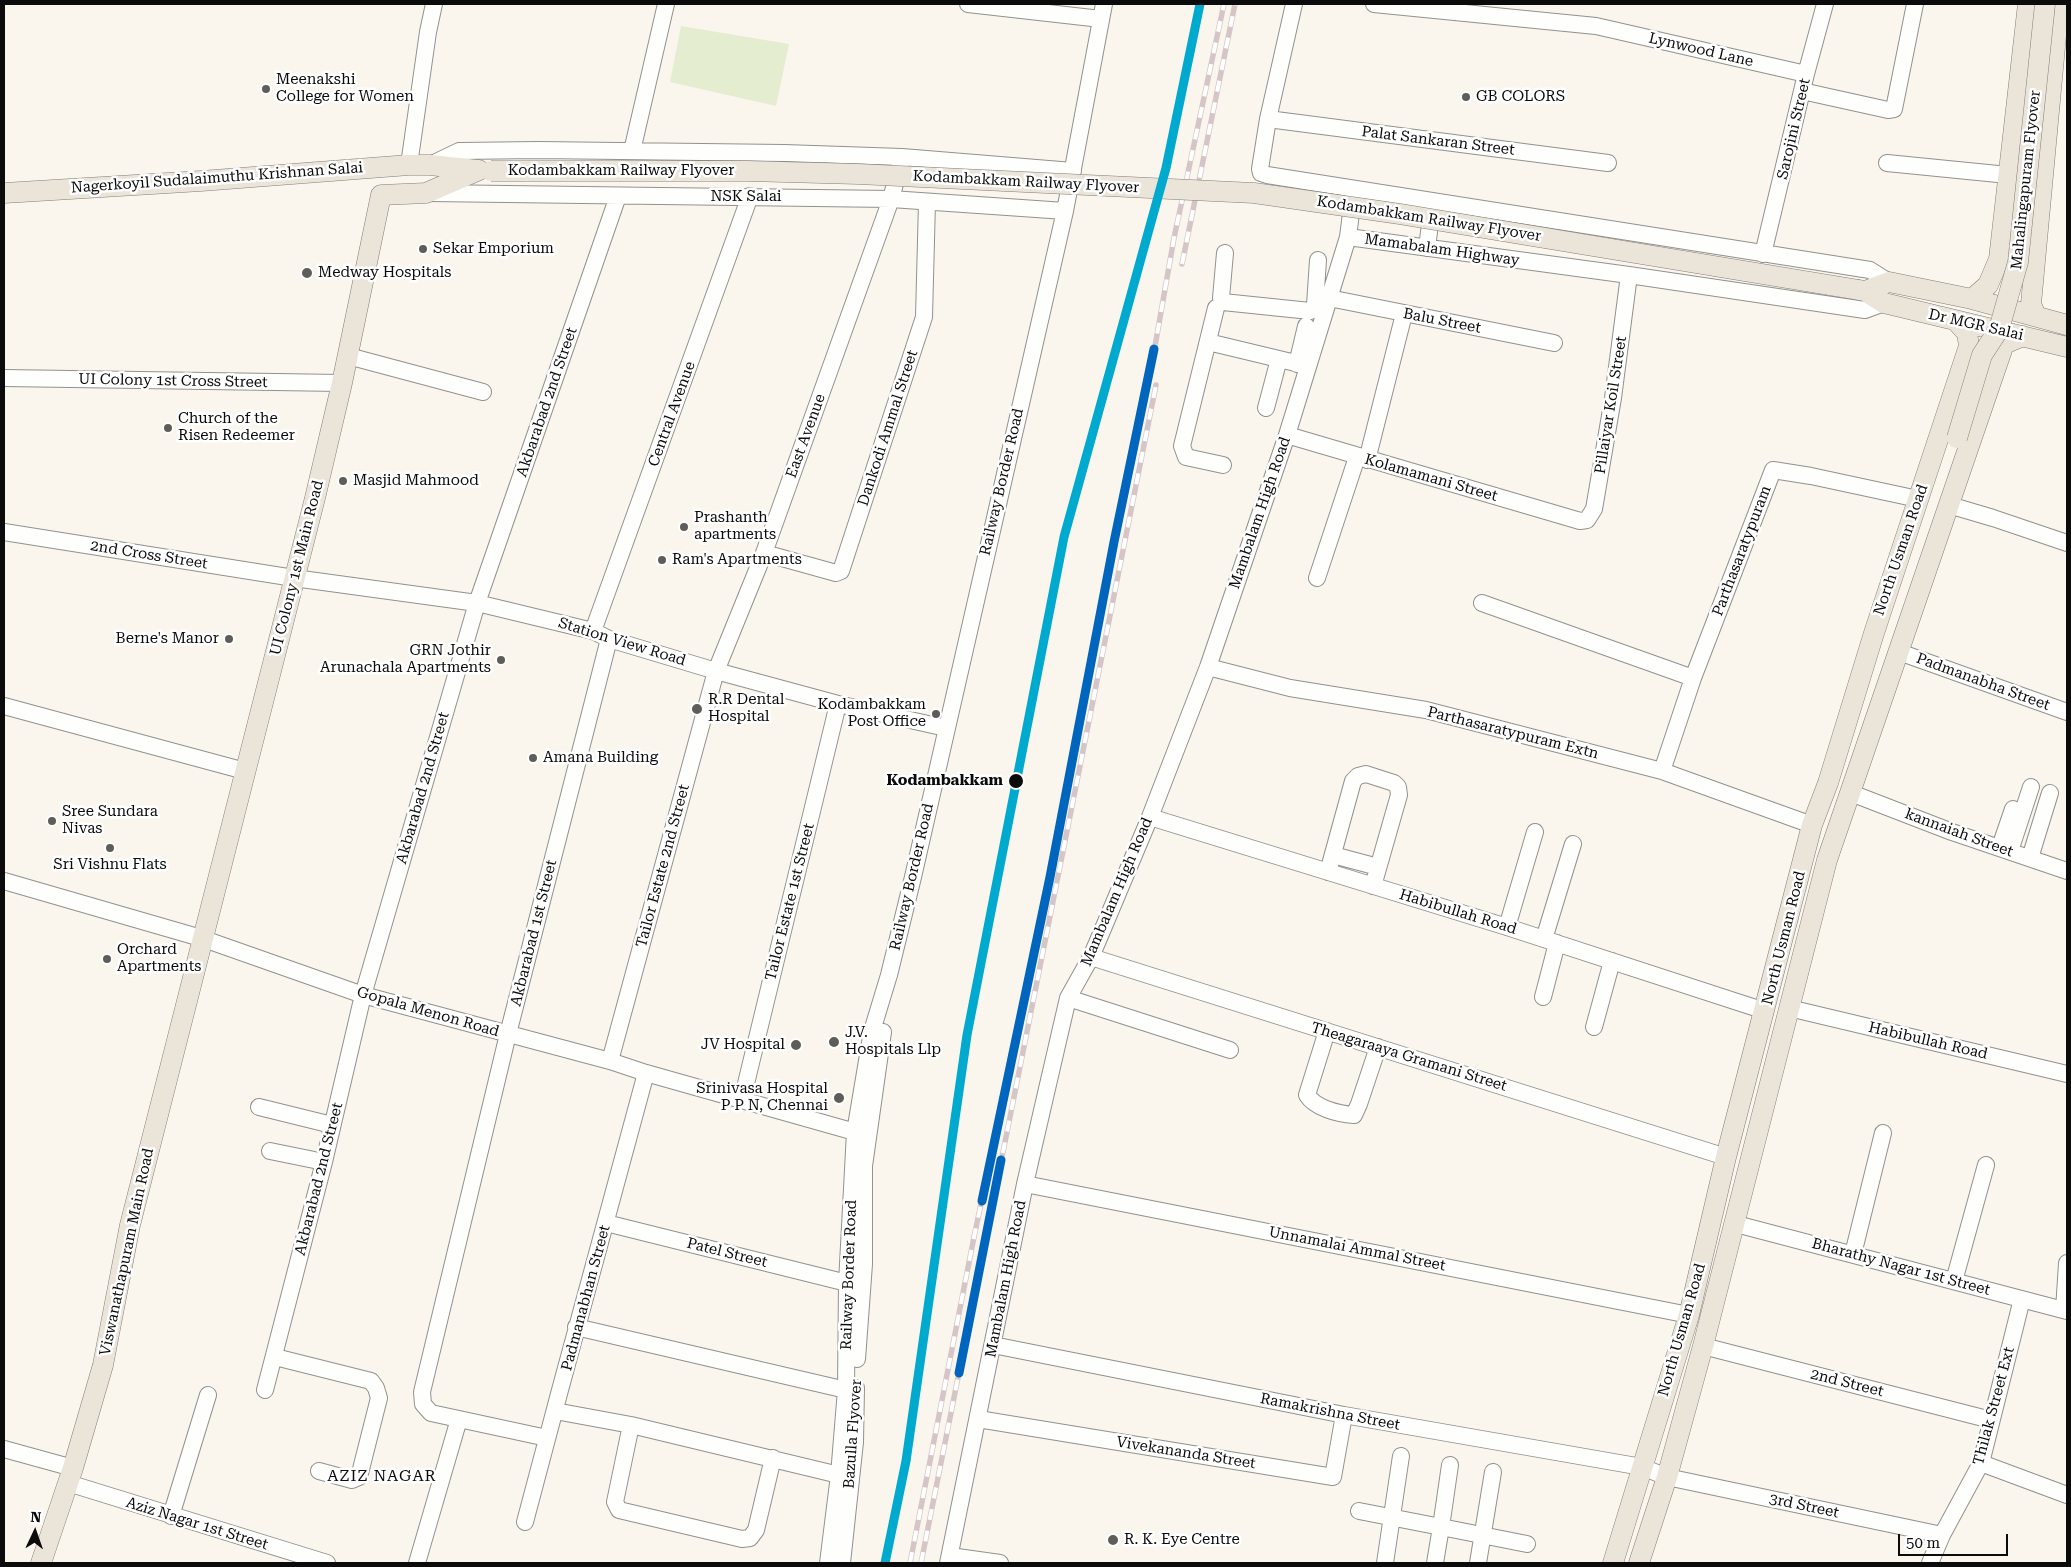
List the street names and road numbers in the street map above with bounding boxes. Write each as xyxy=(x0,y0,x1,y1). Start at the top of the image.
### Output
street label: Lynwood Lane xyxy=(1647,29,1755,71)
street label: Sarojini Street xyxy=(1774,77,1814,181)
street label: Mahalingapuram Flyover xyxy=(2008,89,2044,271)
street label: Palat Sankaran Street xyxy=(1360,123,1516,159)
street label: Nagerkoyil Sudalaimuthu Krishnan Salai xyxy=(70,159,364,197)
street label: Kodambakkam Railway Flyover xyxy=(508,162,734,180)
street label: Kodambakkam Railway Flyover xyxy=(912,167,1140,197)
street label: NSK Salai xyxy=(710,188,782,206)
street label: Kodambakkam Railway Flyover xyxy=(1316,192,1542,246)
street label: Mamabalam Highway xyxy=(1363,230,1521,270)
street label: Balu Street xyxy=(1402,305,1482,337)
street label: Dr MGR Salai xyxy=(1927,305,2025,345)
street label: Akbarabad 2nd Street xyxy=(513,325,581,479)
street label: Pillaiyar Koil Street xyxy=(1591,335,1631,475)
street label: Dankodi Ammal Street xyxy=(854,348,922,508)
street label: Central Avenue xyxy=(645,359,699,469)
street label: UI Colony 1st Cross Street xyxy=(78,370,268,392)
street label: East Avenue xyxy=(782,392,830,480)
street label: Railway Border Road xyxy=(976,407,1028,557)
street label: Mambalam High Road xyxy=(1225,435,1295,591)
street label: Kolamamani Street xyxy=(1362,450,1500,506)
street label: UI Colony 1st Main Road xyxy=(267,479,327,657)
street label: North Usman Road xyxy=(1870,482,1932,618)
street label: Parthasaratypuram xyxy=(1709,483,1775,619)
street label: 2nd Cross Street xyxy=(89,537,209,573)
street label: Station View Road xyxy=(556,614,688,670)
street label: Padmanabha Street xyxy=(1914,649,2052,715)
street label: Parthasaratypuram Extn xyxy=(1426,703,1600,763)
street label: Akbarabad 2nd Street xyxy=(393,710,453,866)
street label: Tailor Estate 2nd Street xyxy=(633,782,693,950)
street label: Railway Border Road xyxy=(886,802,938,952)
street label: kannaiah Street xyxy=(1902,805,2016,861)
street label: Mambalam High Road xyxy=(1078,815,1156,969)
street label: Tailor Estate 1st Street xyxy=(762,821,818,983)
street label: Akbarabad 1st Street xyxy=(507,858,561,1008)
street label: North Usman Road xyxy=(1759,869,1809,1007)
street label: Habibullah Road xyxy=(1397,886,1519,938)
street label: Gopala Menon Road xyxy=(355,983,501,1041)
street label: Theagaraaya Gramani Street xyxy=(1309,1019,1509,1095)
street label: Habibullah Road xyxy=(1867,1019,1989,1063)
street label: Akbarabad 2nd Street xyxy=(291,1101,347,1257)
street label: Viswanathapuram Main Road xyxy=(96,1146,158,1358)
street label: Mambalam High Road xyxy=(982,1199,1030,1359)
street label: Railway Border Road xyxy=(837,1200,861,1350)
street label: Padmanabhan Street xyxy=(558,1223,614,1373)
street label: Unnamalai Ammal Street xyxy=(1267,1223,1447,1275)
street label: Patel Street xyxy=(685,1234,769,1272)
street label: Bharathy Nagar 1st Street xyxy=(1810,1235,1992,1299)
street label: North Usman Road xyxy=(1654,1261,1710,1399)
street label: Thilak Street Ext xyxy=(1970,1345,2018,1467)
street label: 2nd Street xyxy=(1809,1365,1885,1401)
street label: Bazulla Flyover xyxy=(840,1379,866,1489)
street label: Ramakrishna Street xyxy=(1258,1390,1402,1434)
street label: Vivekananda Street xyxy=(1115,1433,1257,1473)
street label: 3rd Street xyxy=(1767,1490,1841,1522)
street label: Aziz Nagar 1st Street xyxy=(124,1494,270,1554)

